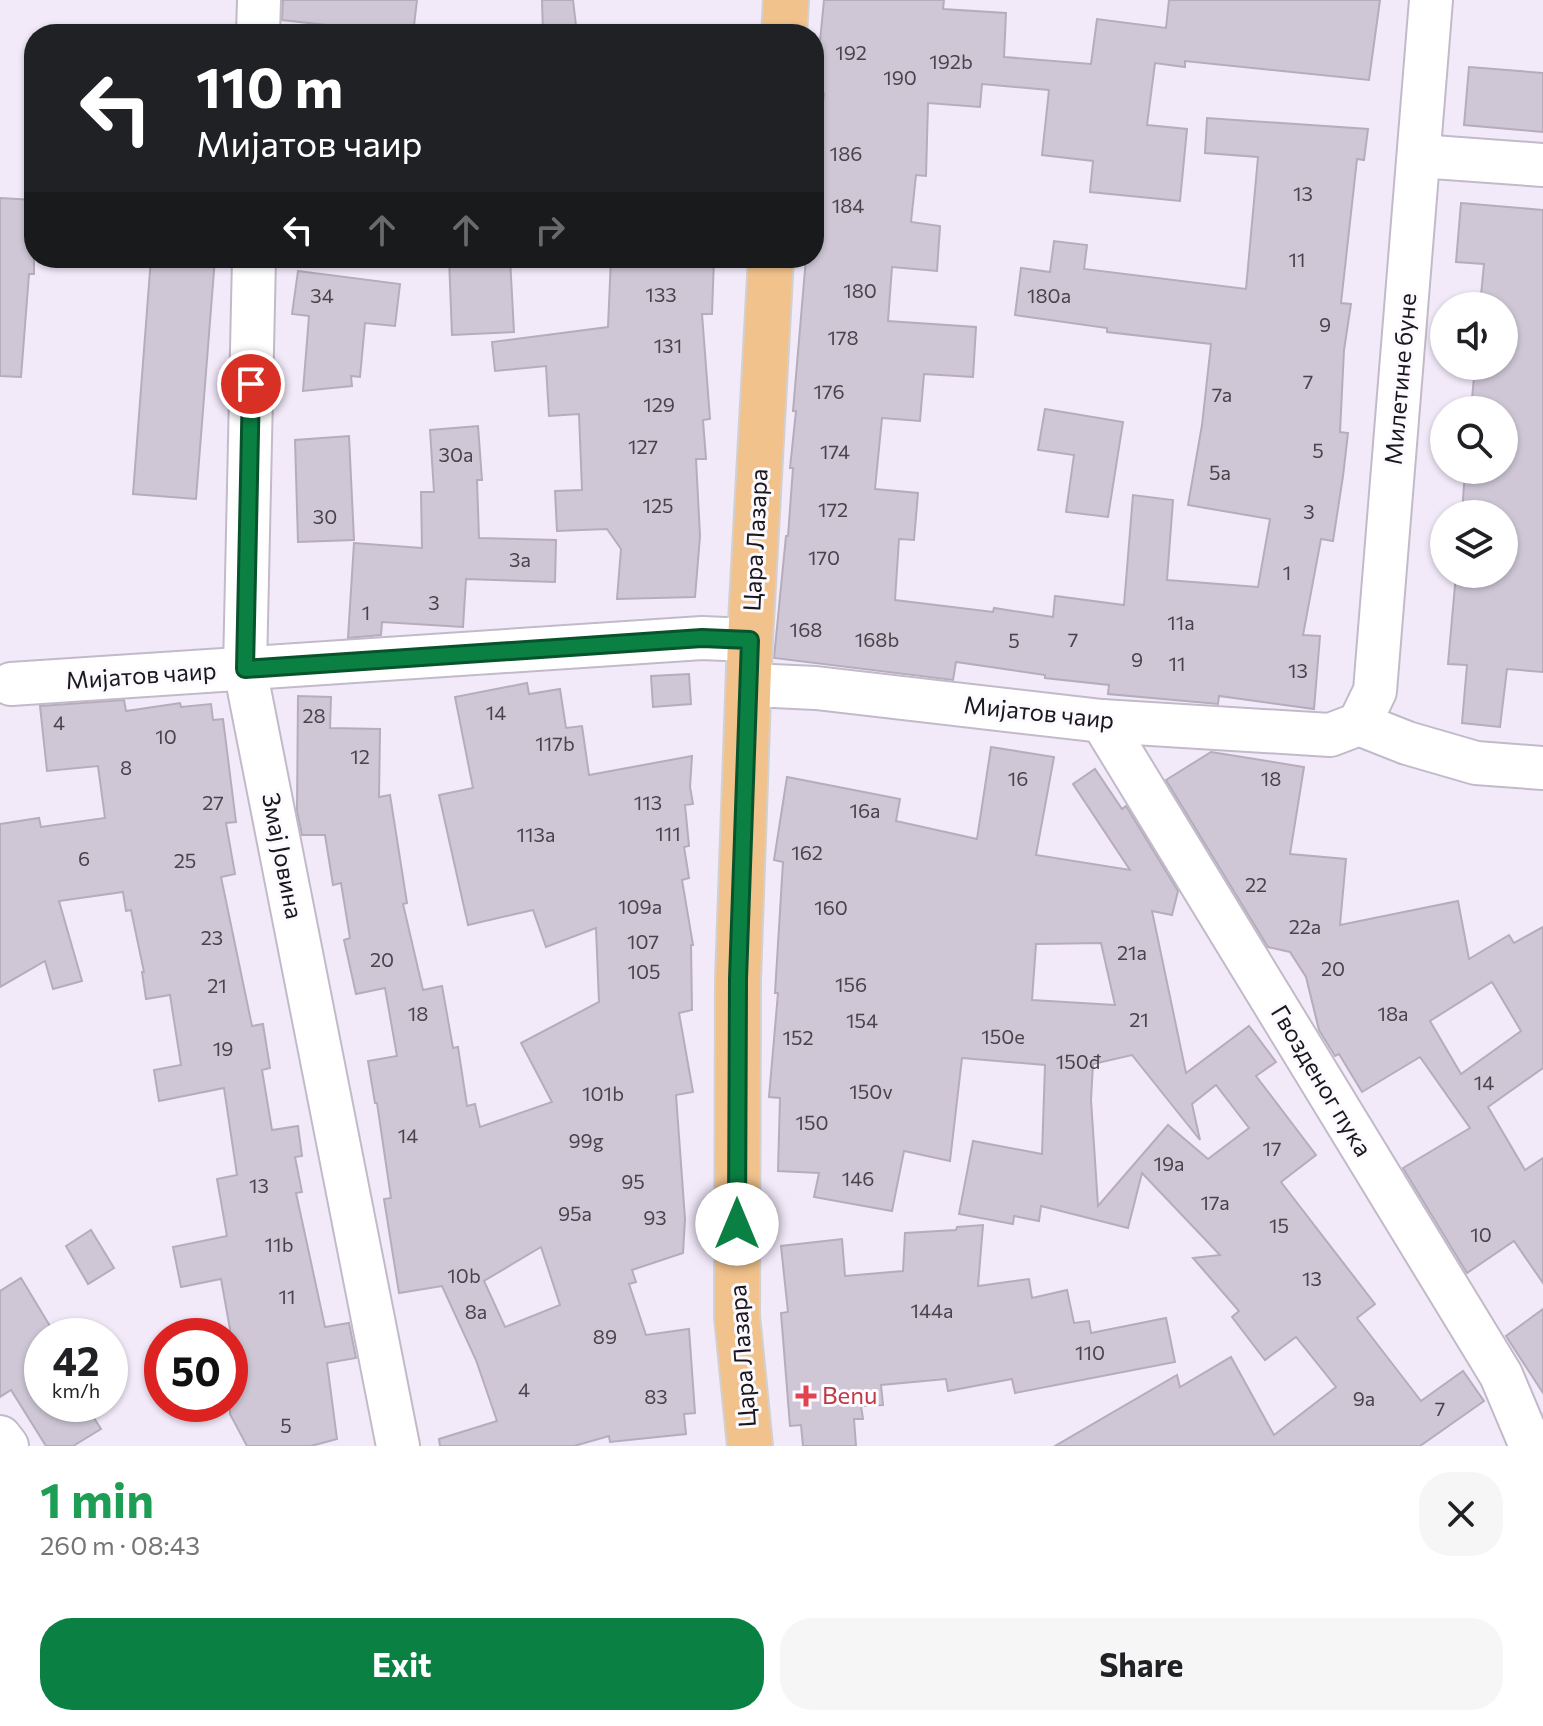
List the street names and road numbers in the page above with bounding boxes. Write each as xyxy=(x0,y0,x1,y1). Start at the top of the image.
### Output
street label: Милетине буне xyxy=(1378,292,1421,466)
street label: Цара Лазара xyxy=(736,468,773,612)
street label: Мијатов чаир xyxy=(65,655,217,694)
street label: Мијатов чаир xyxy=(963,689,1116,734)
street label: Змај Јовина xyxy=(257,790,310,921)
street label: Гвозденог пука xyxy=(1266,999,1379,1161)
street label: Цара Лазара xyxy=(722,1284,761,1428)

